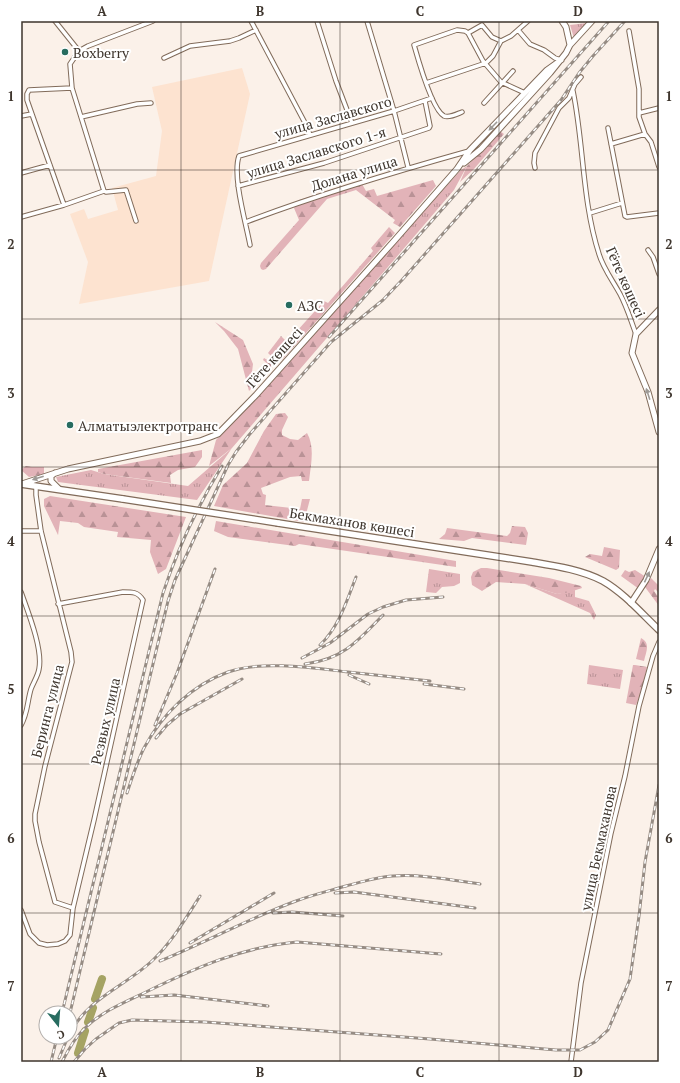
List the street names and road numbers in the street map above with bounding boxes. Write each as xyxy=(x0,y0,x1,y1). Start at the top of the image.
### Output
street label: улица Заславского xyxy=(272,91,394,143)
street label: улица Заславского 1-я xyxy=(243,122,388,183)
street label: Долана улица xyxy=(309,151,399,195)
street label: Гёте көшесі xyxy=(602,244,650,320)
street label: Гёте көшесі xyxy=(242,322,306,392)
street label: Бекмаханов көшесі xyxy=(288,503,416,541)
street label: Беринга улица xyxy=(26,662,68,760)
street label: Резвых улица xyxy=(86,676,124,766)
street label: улица Бекмаханова xyxy=(575,784,621,913)

